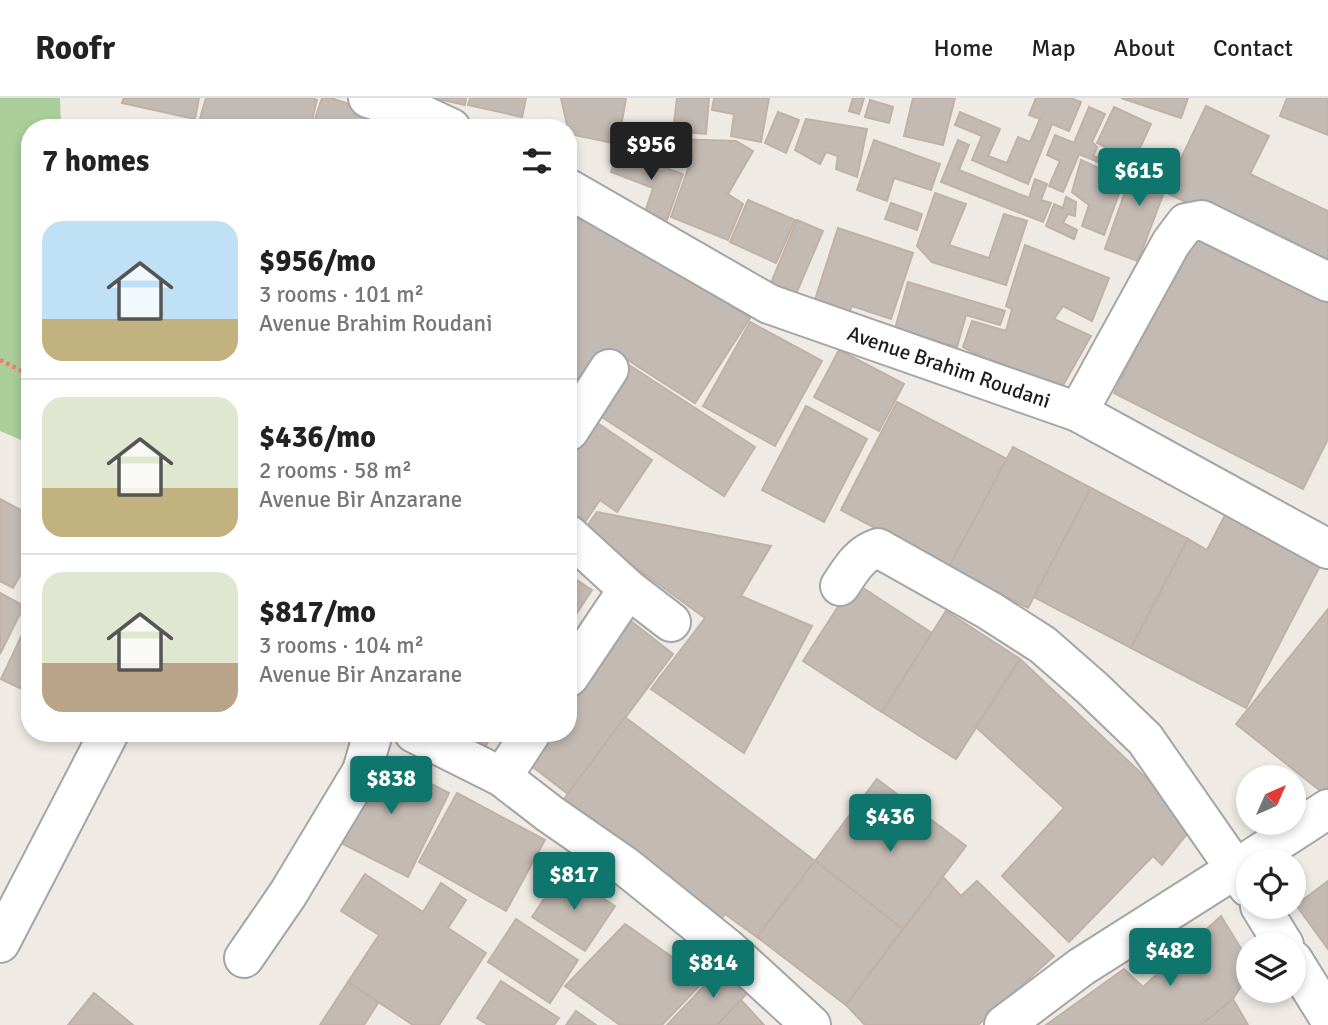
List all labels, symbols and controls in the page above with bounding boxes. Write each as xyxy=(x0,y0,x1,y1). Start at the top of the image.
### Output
text: Roofr xyxy=(35,28,115,69)
text: Home xyxy=(933,33,993,63)
text: Map xyxy=(1031,33,1076,63)
text: About xyxy=(1114,33,1175,63)
text: Contact xyxy=(1213,33,1293,63)
pin: $956 xyxy=(610,122,692,182)
text: $956 xyxy=(626,130,676,159)
icon: filters xyxy=(518,142,556,180)
text: 7 homes xyxy=(42,143,149,180)
pin: $615 xyxy=(1098,148,1180,208)
text: $615 xyxy=(1114,156,1164,185)
text: $956/mo xyxy=(259,243,376,280)
icon: home xyxy=(98,249,182,333)
text: 3 rooms · 101 m² xyxy=(259,280,424,309)
text: Avenue Brahim Roudani xyxy=(259,309,492,338)
street label: Avenue Brahim Roudani xyxy=(844,320,1054,414)
text: $436/mo xyxy=(259,419,376,456)
icon: home xyxy=(98,425,182,509)
text: 2 rooms · 58 m² xyxy=(259,456,412,485)
text: Avenue Bir Anzarane xyxy=(259,485,462,514)
text: $817/mo xyxy=(259,594,376,631)
icon: home xyxy=(98,600,182,684)
text: 3 rooms · 104 m² xyxy=(259,631,424,660)
text: Avenue Bir Anzarane xyxy=(259,660,462,689)
pin: $838 xyxy=(350,756,432,816)
text: $838 xyxy=(366,764,416,793)
north arrow xyxy=(1236,765,1306,835)
map controls xyxy=(1236,765,1306,1003)
pin: $436 xyxy=(849,794,931,854)
text: $436 xyxy=(865,802,915,831)
button: locate xyxy=(1236,849,1306,919)
pin: $817 xyxy=(533,852,615,912)
text: $817 xyxy=(549,860,599,889)
pin: $482 xyxy=(1129,928,1211,988)
button: layers xyxy=(1236,933,1306,1003)
text: $482 xyxy=(1145,936,1195,965)
pin: $814 xyxy=(672,940,754,1000)
text: $814 xyxy=(688,948,738,977)

